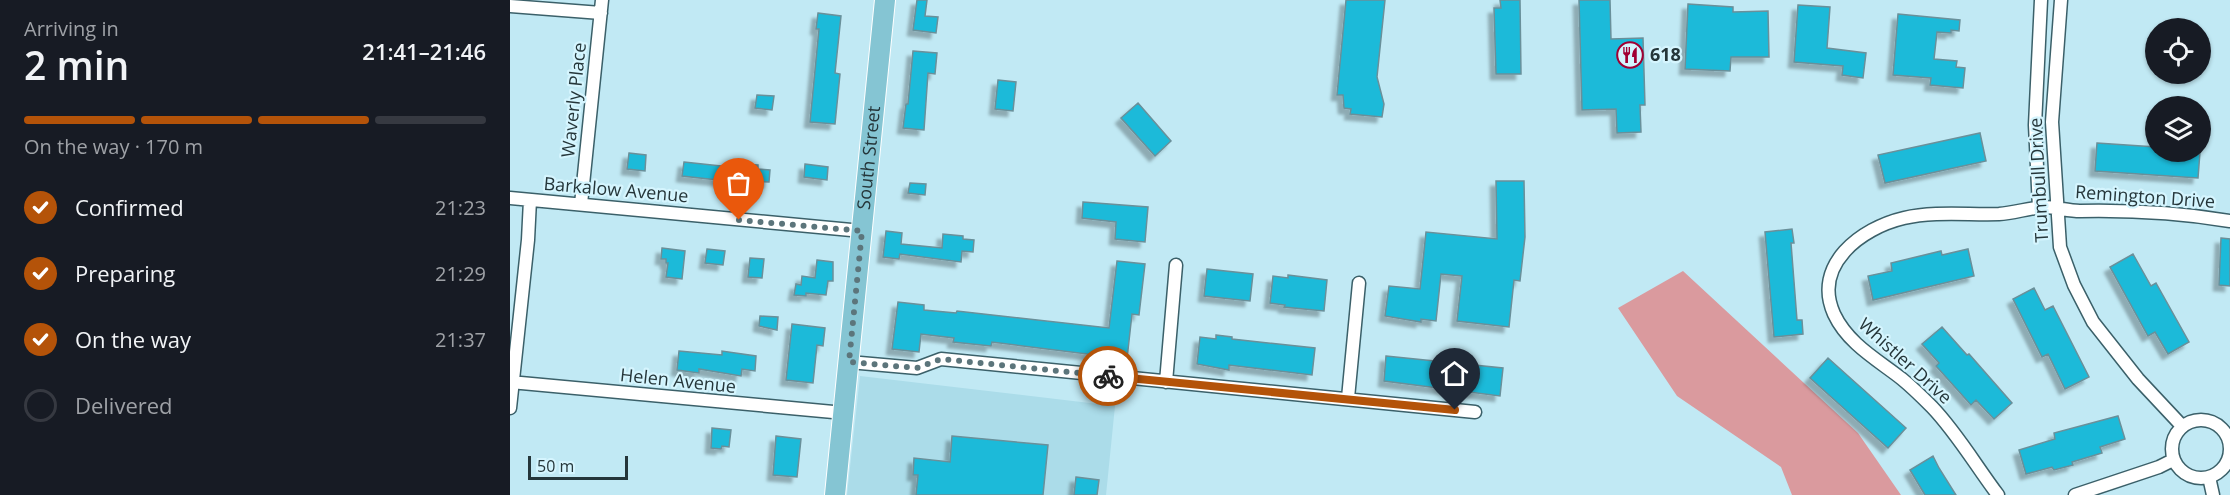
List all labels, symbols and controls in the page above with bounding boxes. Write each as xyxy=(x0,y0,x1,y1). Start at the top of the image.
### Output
text: Arriving in xyxy=(24,15,119,42)
map controls xyxy=(2145,18,2211,162)
button: locate xyxy=(2145,18,2211,84)
text: 21:41–21:46 xyxy=(362,36,486,66)
text: 2 min xyxy=(24,38,129,91)
restaurant icon: 618 xyxy=(1615,40,1645,70)
street label: Waverly Place xyxy=(555,41,591,159)
place label: 618 xyxy=(1650,42,1681,66)
button: layers xyxy=(2145,96,2211,162)
street label: South Street xyxy=(851,105,885,211)
street label: Trumbull Drive xyxy=(2023,117,2053,243)
text: On the way · 170 m xyxy=(24,133,203,160)
pin xyxy=(713,158,764,220)
icon: bag xyxy=(722,167,755,200)
street label: Barkalow Avenue xyxy=(543,171,689,207)
street label: Remington Drive xyxy=(2074,179,2216,213)
icon: check xyxy=(24,191,57,224)
text: Confirmed xyxy=(75,192,184,222)
text: 21:23 xyxy=(435,194,486,221)
icon: check xyxy=(24,257,57,290)
text: Preparing xyxy=(75,258,175,288)
text: 21:29 xyxy=(435,260,486,287)
street label: Whistler Drive xyxy=(1854,312,1958,409)
icon: check xyxy=(24,323,57,356)
text: On the way xyxy=(75,324,191,354)
text: 21:37 xyxy=(435,326,486,353)
courier xyxy=(1078,346,1138,406)
pin xyxy=(1429,348,1480,410)
icon: home xyxy=(1438,357,1471,390)
icon: bike xyxy=(1092,360,1125,393)
street label: Helen Avenue xyxy=(619,362,737,398)
text: Delivered xyxy=(75,390,173,420)
scale bar xyxy=(528,453,628,480)
text: 50 m xyxy=(537,455,574,477)

